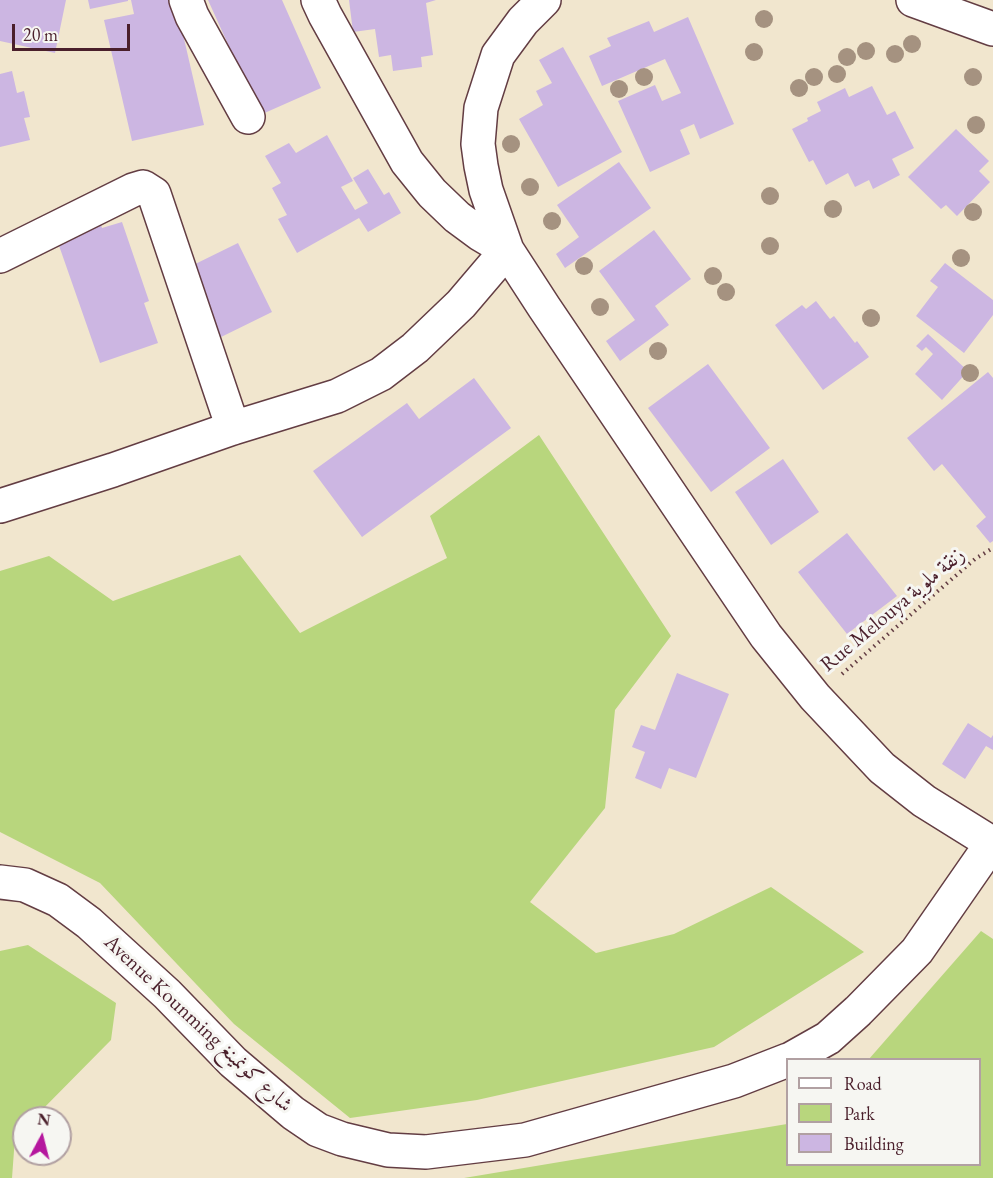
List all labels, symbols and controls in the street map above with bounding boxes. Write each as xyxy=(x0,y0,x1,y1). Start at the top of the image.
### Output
scale bar xyxy=(15,12,134,50)
text: 20 m xyxy=(23,23,58,46)
street label: Rue Melouya زنقة ملوية xyxy=(816,542,970,678)
street label: Avenue Kounming شارع كونمينغ xyxy=(98,930,298,1118)
legend xyxy=(786,1058,981,1166)
text: Road xyxy=(844,1072,882,1095)
text: Park xyxy=(844,1102,875,1125)
north arrow xyxy=(12,1106,72,1166)
text: N xyxy=(36,1108,52,1131)
text: Building xyxy=(844,1132,904,1155)

